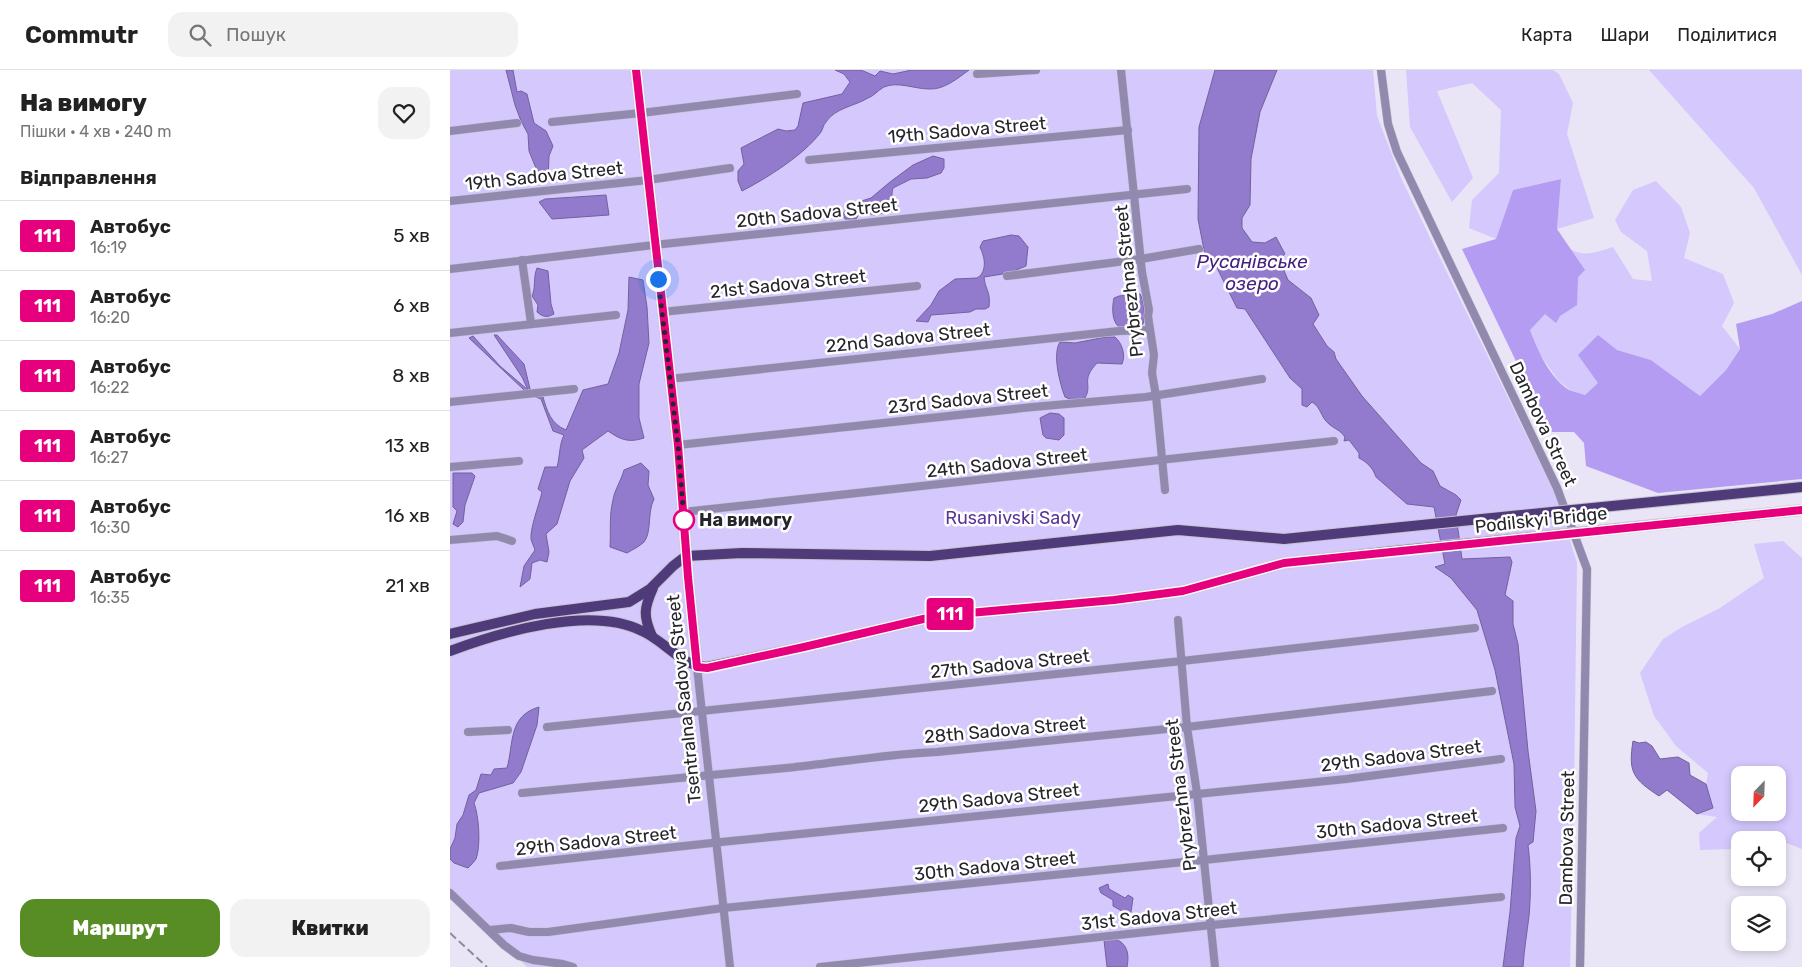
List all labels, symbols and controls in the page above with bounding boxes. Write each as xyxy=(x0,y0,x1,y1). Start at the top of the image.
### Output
search box xyxy=(168,12,518,57)
text: Commutr xyxy=(25,21,138,49)
icon: search xyxy=(186,21,214,49)
text: Пошук xyxy=(226,23,286,46)
text: Карта xyxy=(1521,24,1572,46)
text: Шари xyxy=(1600,24,1649,46)
text: Поділитися xyxy=(1677,24,1777,46)
button: heart xyxy=(378,87,430,139)
text: На вимогу xyxy=(20,89,147,117)
street label: 19th Sadova Street xyxy=(887,112,1047,148)
text: Пішки · 4 хв · 240 m xyxy=(20,122,171,141)
street label: 19th Sadova Street xyxy=(464,157,624,195)
text: Відправлення xyxy=(20,166,157,189)
street label: 20th Sadova Street xyxy=(735,194,899,232)
street label: Prybrezhna Street xyxy=(1110,204,1148,358)
text: Автобус xyxy=(90,215,171,238)
text: 5 хв xyxy=(393,224,430,247)
text: 111 xyxy=(34,225,61,247)
text: 16:19 xyxy=(90,238,127,257)
water label: Русанівське озеро xyxy=(1196,250,1308,295)
street label: 21st Sadova Street xyxy=(709,265,867,303)
your location xyxy=(646,267,671,292)
text: Автобус xyxy=(90,285,171,308)
text: 6 хв xyxy=(393,294,430,317)
text: 111 xyxy=(34,295,61,317)
text: 16:20 xyxy=(90,308,130,327)
street label: 22nd Sadova Street xyxy=(825,318,991,358)
text: Автобус xyxy=(90,355,171,378)
street label: Dambova Street xyxy=(1504,358,1582,490)
text: 8 хв xyxy=(392,364,430,387)
text: 111 xyxy=(34,365,61,387)
text: 16:22 xyxy=(90,378,129,397)
street label: 23rd Sadova Street xyxy=(887,380,1049,418)
text: Автобус xyxy=(90,425,171,448)
text: 13 хв xyxy=(385,434,430,457)
text: 111 xyxy=(34,435,61,457)
street label: 24th Sadova Street xyxy=(925,444,1089,482)
text: 16:27 xyxy=(90,448,128,467)
text: Автобус xyxy=(90,495,171,518)
street label: Podilskyi Bridge xyxy=(1474,502,1608,538)
text: 16 хв xyxy=(385,504,430,527)
text: 111 xyxy=(34,505,61,527)
park label: Rusanivski Sady xyxy=(945,507,1081,529)
marker: На вимогу xyxy=(673,509,695,531)
place label: На вимогу xyxy=(699,509,793,531)
text: 16:30 xyxy=(90,518,130,537)
text: Автобус xyxy=(90,565,171,588)
text: 21 хв xyxy=(385,574,430,597)
text: 111 xyxy=(34,575,61,597)
text: 16:35 xyxy=(90,588,130,607)
street label: Tsentralna Sadova Street xyxy=(662,593,706,805)
line badge: 111 xyxy=(921,598,979,630)
text: 111 xyxy=(937,603,963,625)
street label: 27th Sadova Street xyxy=(929,645,1091,683)
street label: 28th Sadova Street xyxy=(923,712,1087,748)
street label: Prybrezhna Street xyxy=(1161,718,1201,872)
street label: 29th Sadova Street xyxy=(1320,735,1482,777)
north arrow xyxy=(1731,766,1786,821)
map controls xyxy=(1731,766,1786,951)
street label: Dambova Street xyxy=(1555,770,1579,906)
street label: 29th Sadova Street xyxy=(918,779,1080,817)
street label: 30th Sadova Street xyxy=(1315,805,1479,843)
street label: 29th Sadova Street xyxy=(515,822,677,860)
button: locate xyxy=(1731,831,1786,886)
street label: 30th Sadova Street xyxy=(913,847,1077,885)
button: layers xyxy=(1731,896,1786,951)
street label: 31st Sadova Street xyxy=(1080,897,1238,935)
button: Маршрут xyxy=(20,899,220,957)
button: Квитки xyxy=(230,899,430,957)

